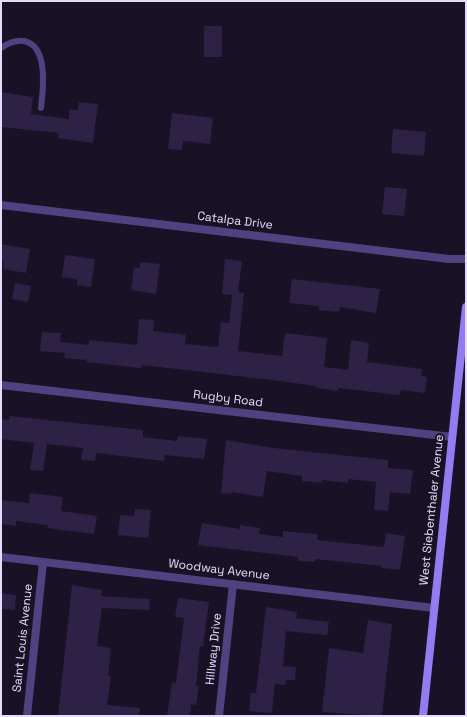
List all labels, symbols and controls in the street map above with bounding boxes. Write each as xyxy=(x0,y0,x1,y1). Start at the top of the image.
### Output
street label: Catalpa Drive xyxy=(196,209,274,233)
street label: Rugby Road xyxy=(192,388,264,410)
street label: West Siebenthaler Avenue xyxy=(417,434,447,586)
street label: Woodway Avenue xyxy=(168,557,270,583)
street label: Saint Louis Avenue xyxy=(10,583,36,693)
street label: Hillway Drive xyxy=(203,612,225,686)

